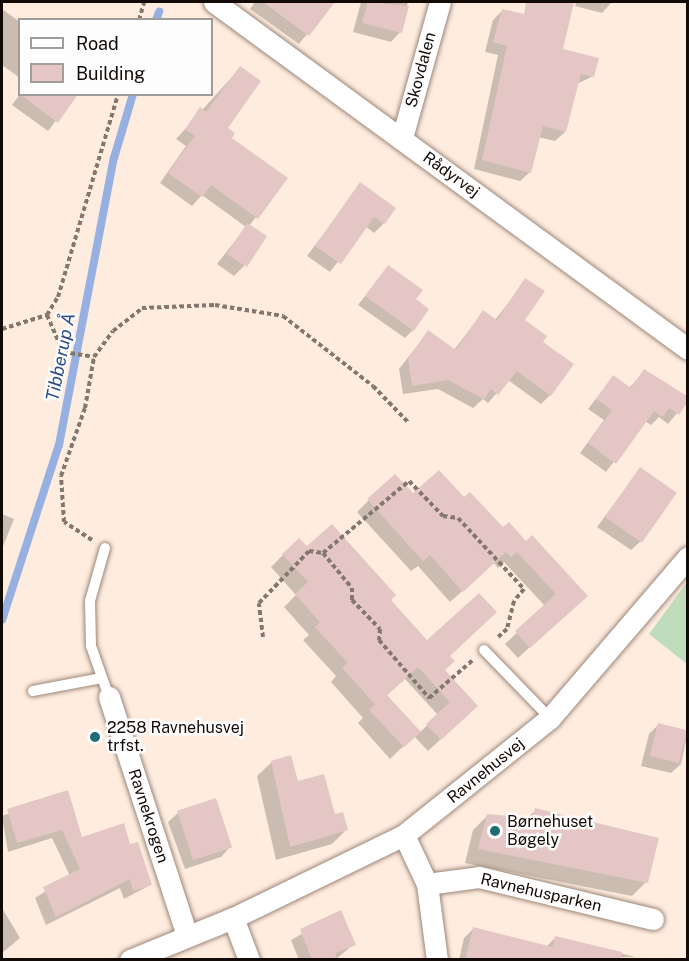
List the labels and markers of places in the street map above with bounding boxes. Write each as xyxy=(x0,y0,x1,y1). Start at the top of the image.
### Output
place label: 2258 Ravnehusvej trfst. xyxy=(107,718,244,756)
marker: 2258 Ravnehusvej trfst. xyxy=(88,730,102,744)
place label: Børnehuset Bøgely xyxy=(507,812,593,850)
marker: Børnehuset Bøgely xyxy=(488,824,502,838)

